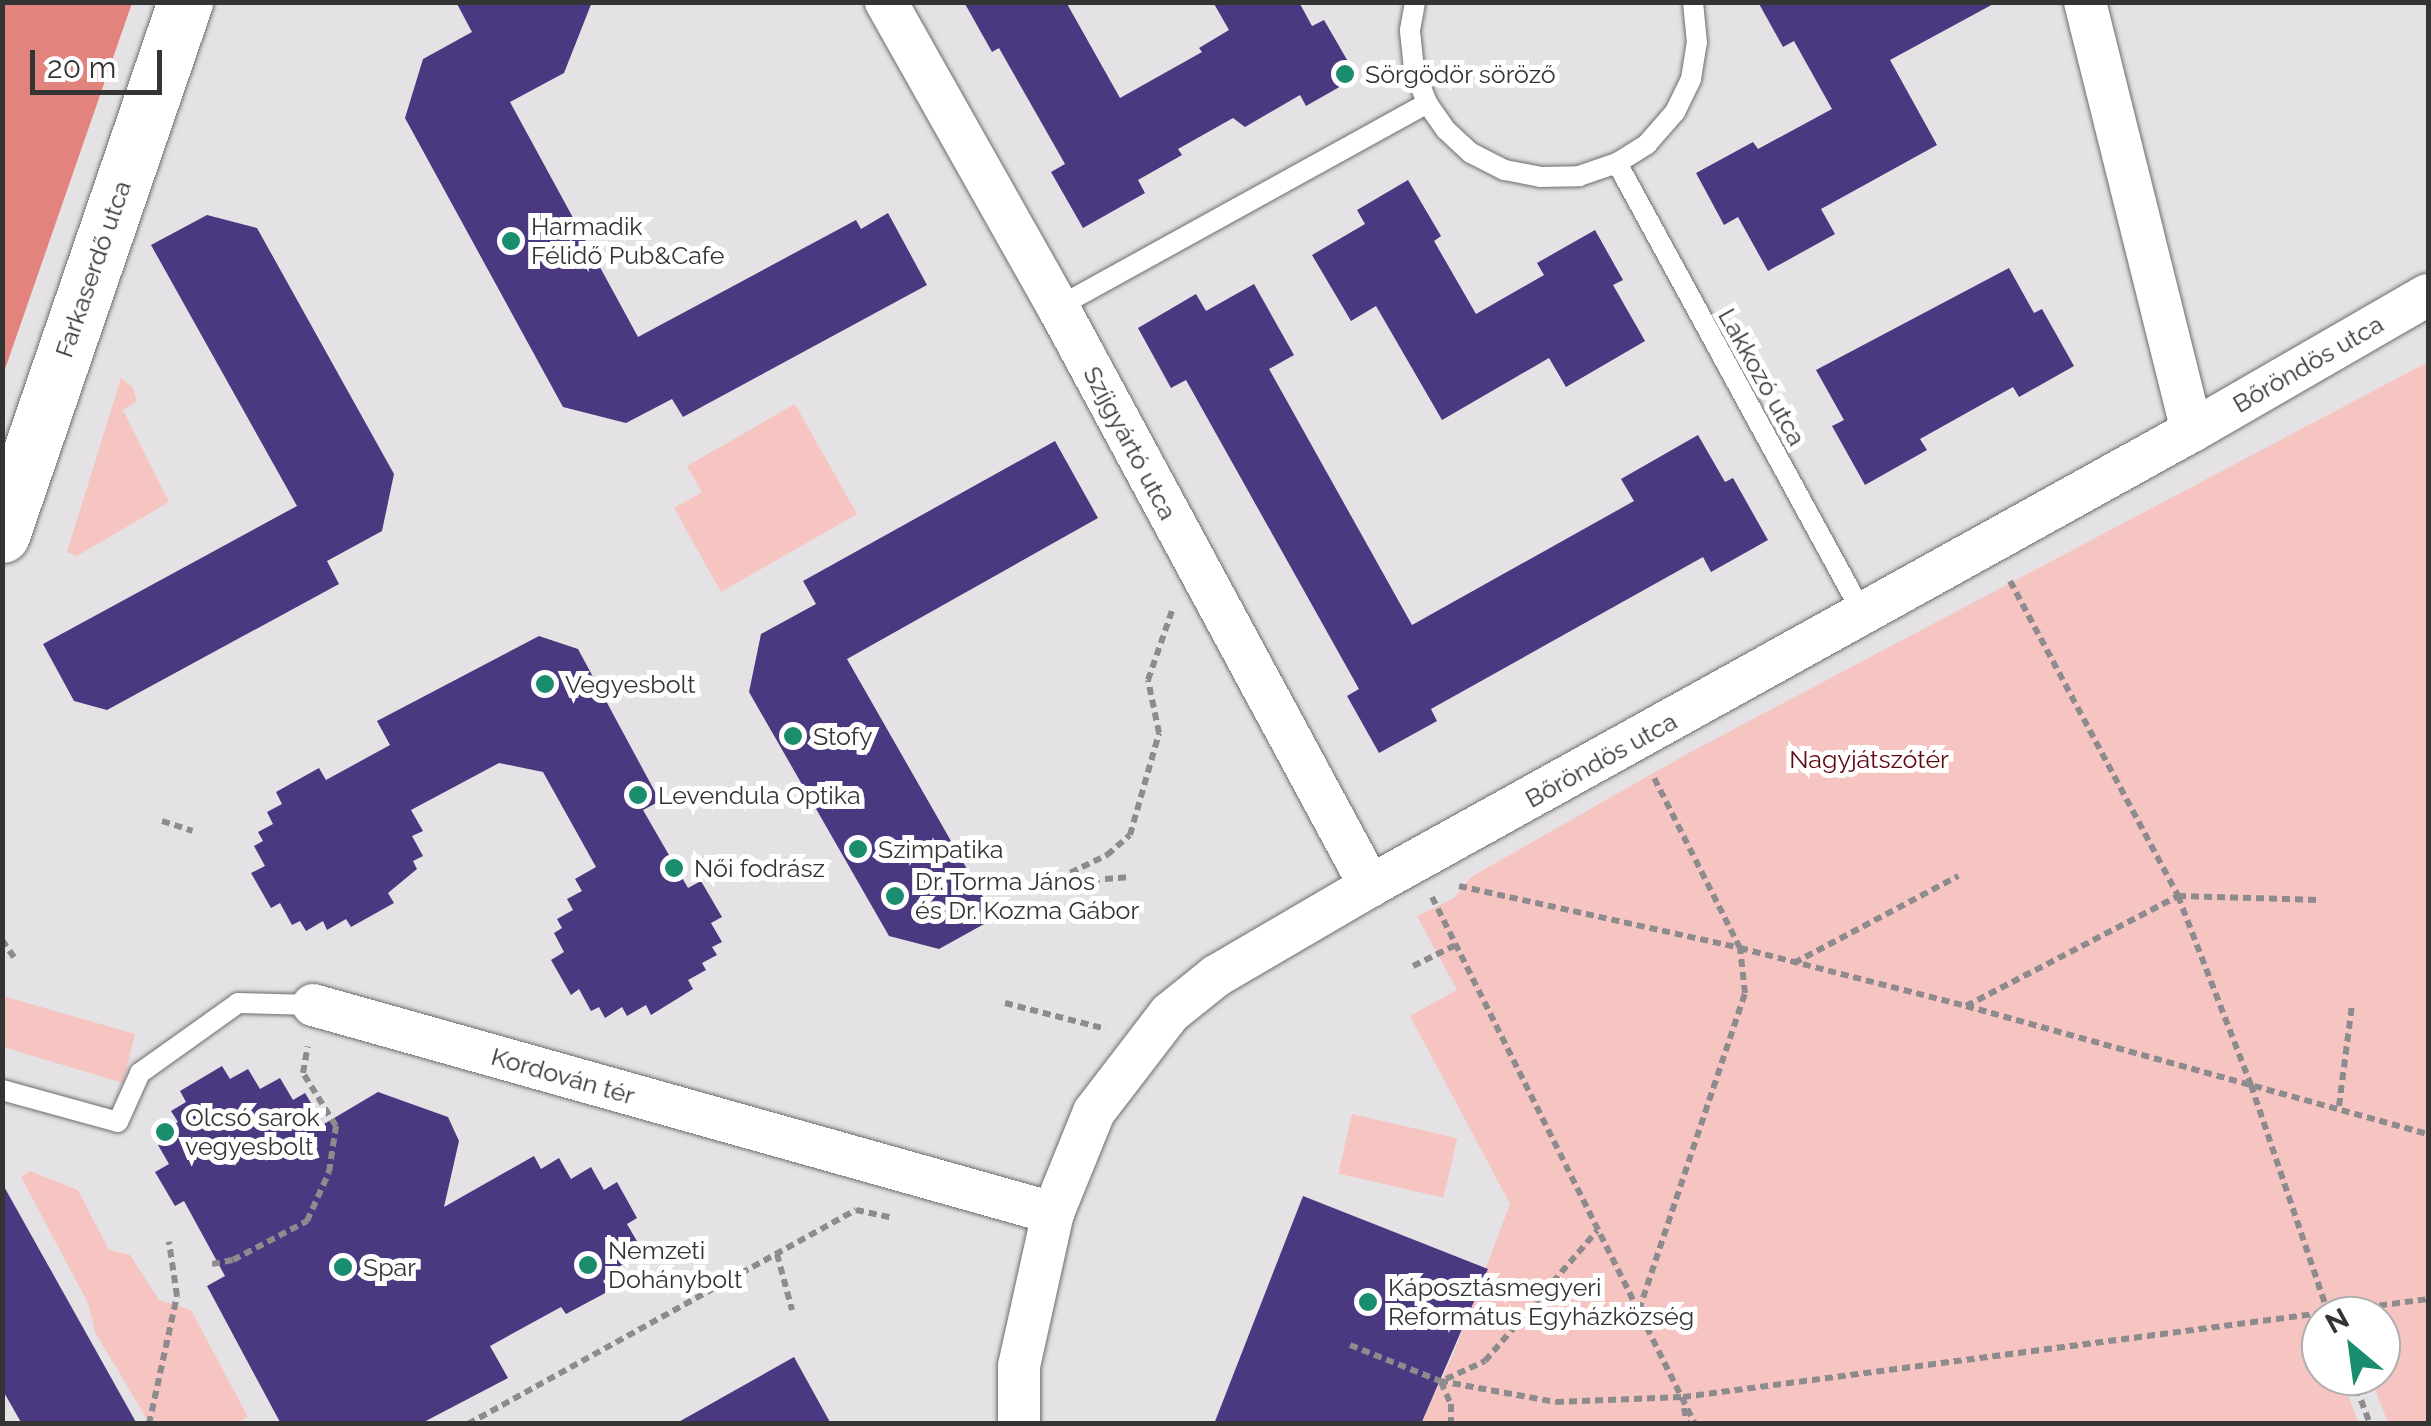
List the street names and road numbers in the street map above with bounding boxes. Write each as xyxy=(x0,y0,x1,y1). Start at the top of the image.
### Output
street label: Farkaserdő utca xyxy=(49,177,137,361)
street label: Lakkozó utca xyxy=(1712,303,1812,451)
street label: Bőröndös utca xyxy=(2228,309,2388,419)
street label: Szíjgyártó utca xyxy=(1077,361,1183,525)
street label: Bőröndös utca xyxy=(1520,706,1682,814)
street label: Kordován tér xyxy=(488,1041,638,1111)

